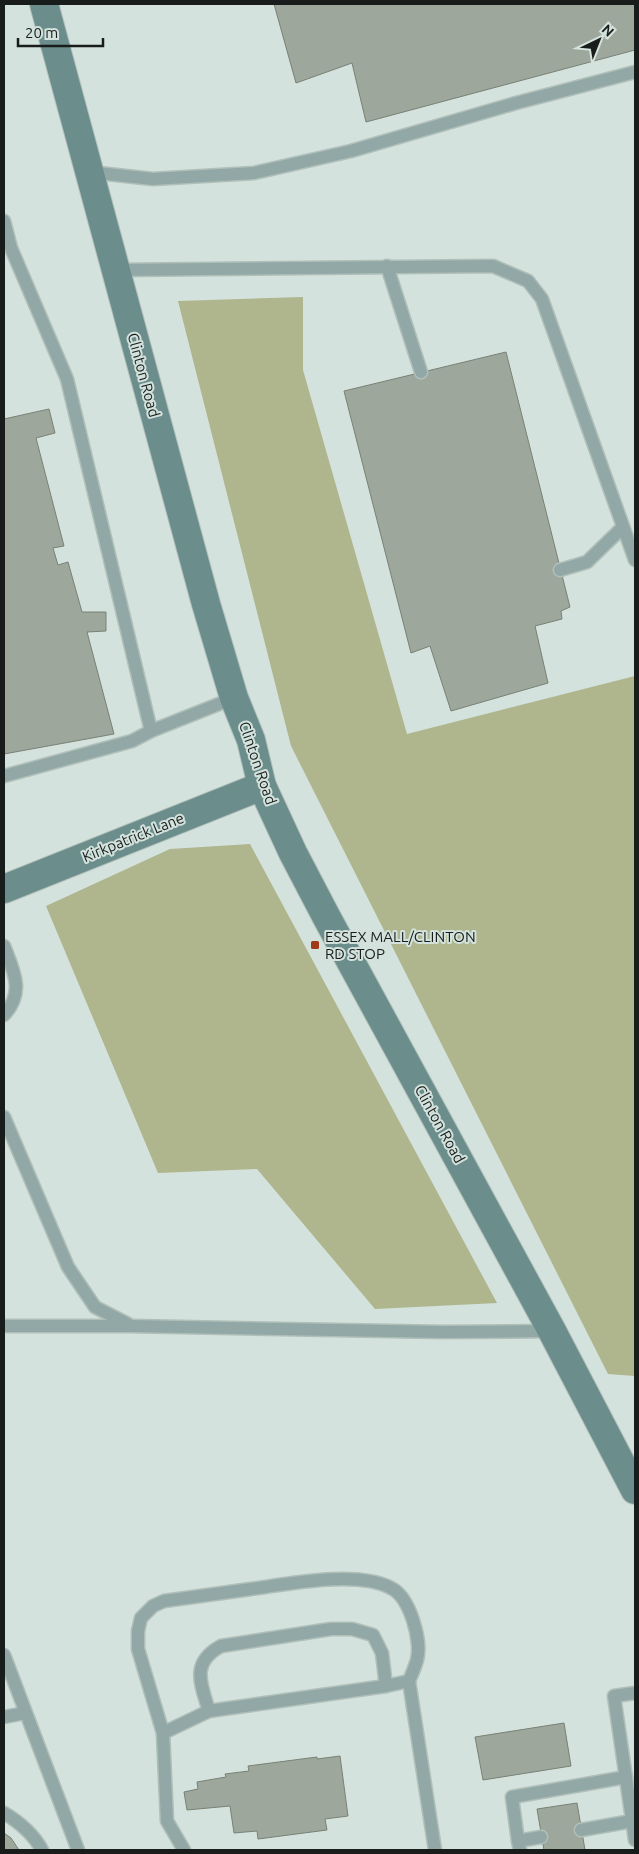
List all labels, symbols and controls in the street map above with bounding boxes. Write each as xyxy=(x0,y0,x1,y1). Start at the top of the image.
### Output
scale bar xyxy=(18,15,102,47)
north arrow xyxy=(574,15,624,65)
text: N xyxy=(599,21,617,40)
text: 20 m xyxy=(25,24,58,41)
street label: Clinton Road xyxy=(125,331,163,419)
street label: Clinton Road xyxy=(236,719,280,807)
street label: Kirkpatrick Lane xyxy=(80,809,186,865)
place label: ESSEX MALL/CLINTON RD STOP xyxy=(325,928,476,962)
marker: ESSEX MALL/CLINTON RD STOP xyxy=(309,939,321,951)
street label: Clinton Road xyxy=(412,1082,468,1166)

